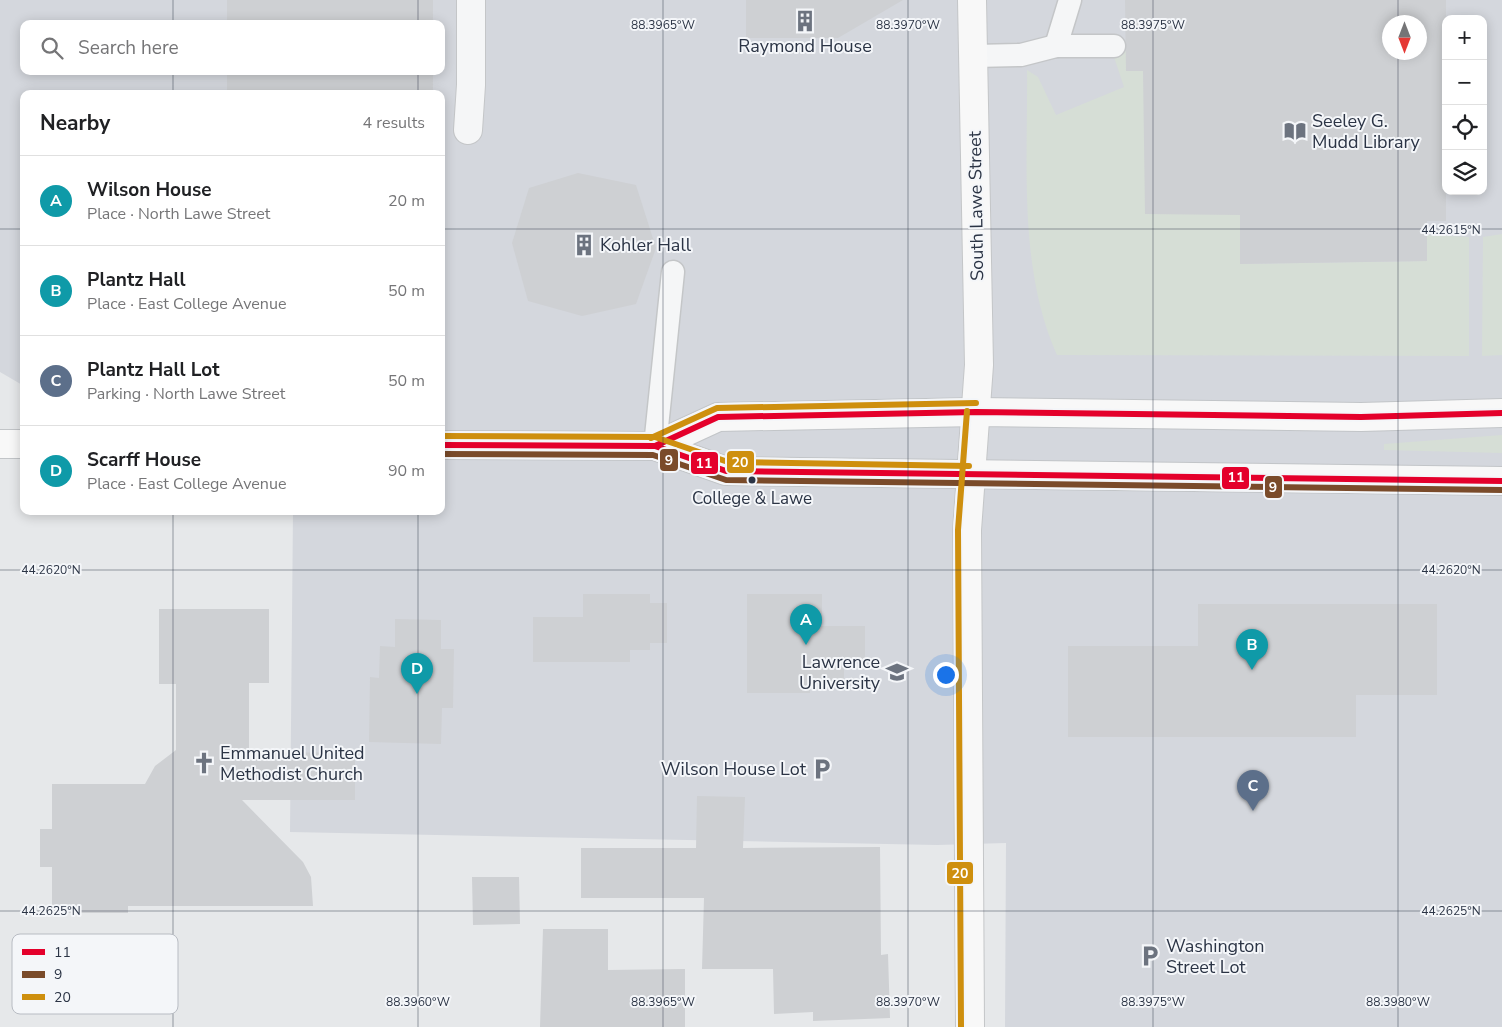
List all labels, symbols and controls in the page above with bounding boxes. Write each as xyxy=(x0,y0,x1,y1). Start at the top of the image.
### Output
building icon: Raymond House xyxy=(792,8,818,34)
north arrow xyxy=(1382,15,1427,60)
map controls xyxy=(1442,15,1487,195)
button: + xyxy=(1442,15,1487,60)
text: 88.3965°W xyxy=(631,17,695,33)
text: 88.3970°W xyxy=(876,17,940,33)
text: 88.3975°W xyxy=(1121,17,1185,33)
search box xyxy=(20,20,445,75)
icon: search xyxy=(38,34,66,62)
place label: Raymond House xyxy=(738,34,872,58)
text: Search here xyxy=(78,35,179,61)
button: − xyxy=(1442,60,1487,105)
button: locate xyxy=(1442,105,1487,150)
text: Nearby xyxy=(40,109,110,137)
place label: Seeley G. Mudd Library xyxy=(1312,109,1420,154)
text: 4 results xyxy=(363,112,425,134)
library icon: Seeley G. Mudd Library xyxy=(1282,118,1308,144)
street label: South Lawe Street xyxy=(963,130,989,281)
button: layers xyxy=(1442,150,1487,195)
text: Wilson House xyxy=(87,177,212,203)
text: A xyxy=(50,190,62,212)
text: 20 m xyxy=(388,190,425,212)
text: Place · North Lawe Street xyxy=(87,203,270,225)
text: 44.2615°N xyxy=(1421,222,1481,238)
building icon: Kohler Hall xyxy=(571,232,597,258)
place label: Kohler Hall xyxy=(600,233,692,257)
text: Plantz Hall xyxy=(87,267,186,293)
text: B xyxy=(50,280,62,302)
text: 50 m xyxy=(388,280,425,302)
text: Place · East College Avenue xyxy=(87,293,286,315)
text: Plantz Hall Lot xyxy=(87,357,220,383)
text: C xyxy=(51,370,61,392)
text: 50 m xyxy=(388,370,425,392)
text: Parking · North Lawe Street xyxy=(87,383,285,405)
text: Scarff House xyxy=(87,447,201,473)
line badge: 9 xyxy=(659,448,679,472)
line badge: 20 xyxy=(726,450,755,474)
text: 9 xyxy=(665,451,673,470)
line badge: 11 xyxy=(690,451,719,475)
text: 20 xyxy=(732,453,748,472)
text: 11 xyxy=(696,454,712,473)
text: D xyxy=(50,460,62,482)
text: 90 m xyxy=(388,460,425,482)
line badge: 11 xyxy=(1221,466,1250,490)
text: 11 xyxy=(1228,468,1244,487)
text: Place · East College Avenue xyxy=(87,473,286,495)
marker: College & Lawe xyxy=(747,475,757,485)
line badge: 9 xyxy=(1264,475,1283,499)
text: 9 xyxy=(1269,478,1277,497)
place label: College & Lawe xyxy=(692,487,812,510)
text: 44.2620°N xyxy=(21,562,81,578)
text: 44.2620°N xyxy=(1421,562,1481,578)
pin: A xyxy=(790,604,822,645)
pin: B xyxy=(1236,629,1268,670)
place label: Lawrence University xyxy=(799,650,881,695)
pin: D xyxy=(401,653,433,694)
school or university icon: Lawrence University xyxy=(884,659,910,685)
your location xyxy=(933,662,959,688)
place label: Emmanuel United Methodist Church xyxy=(220,741,365,786)
church icon: Emmanuel United Methodist Church xyxy=(191,750,217,776)
parking icon: Wilson House Lot xyxy=(809,756,835,782)
place label: Wilson House Lot xyxy=(661,757,807,781)
pin: C xyxy=(1237,770,1269,811)
line badge: 20 xyxy=(946,861,974,885)
text: 20 xyxy=(952,864,968,883)
text: 44.2625°N xyxy=(21,903,81,919)
text: 44.2625°N xyxy=(1421,903,1481,919)
legend xyxy=(12,934,178,1014)
place label: Washington Street Lot xyxy=(1166,934,1265,979)
text: 11 xyxy=(54,943,71,962)
parking icon: Washington Street Lot xyxy=(1137,943,1163,969)
text: 9 xyxy=(54,965,62,984)
text: 20 xyxy=(54,988,71,1007)
text: 88.3960°W xyxy=(386,994,450,1010)
text: 88.3965°W xyxy=(631,994,695,1010)
text: 88.3970°W xyxy=(876,994,940,1010)
text: 88.3975°W xyxy=(1121,994,1185,1010)
text: 88.3980°W xyxy=(1366,994,1430,1010)

